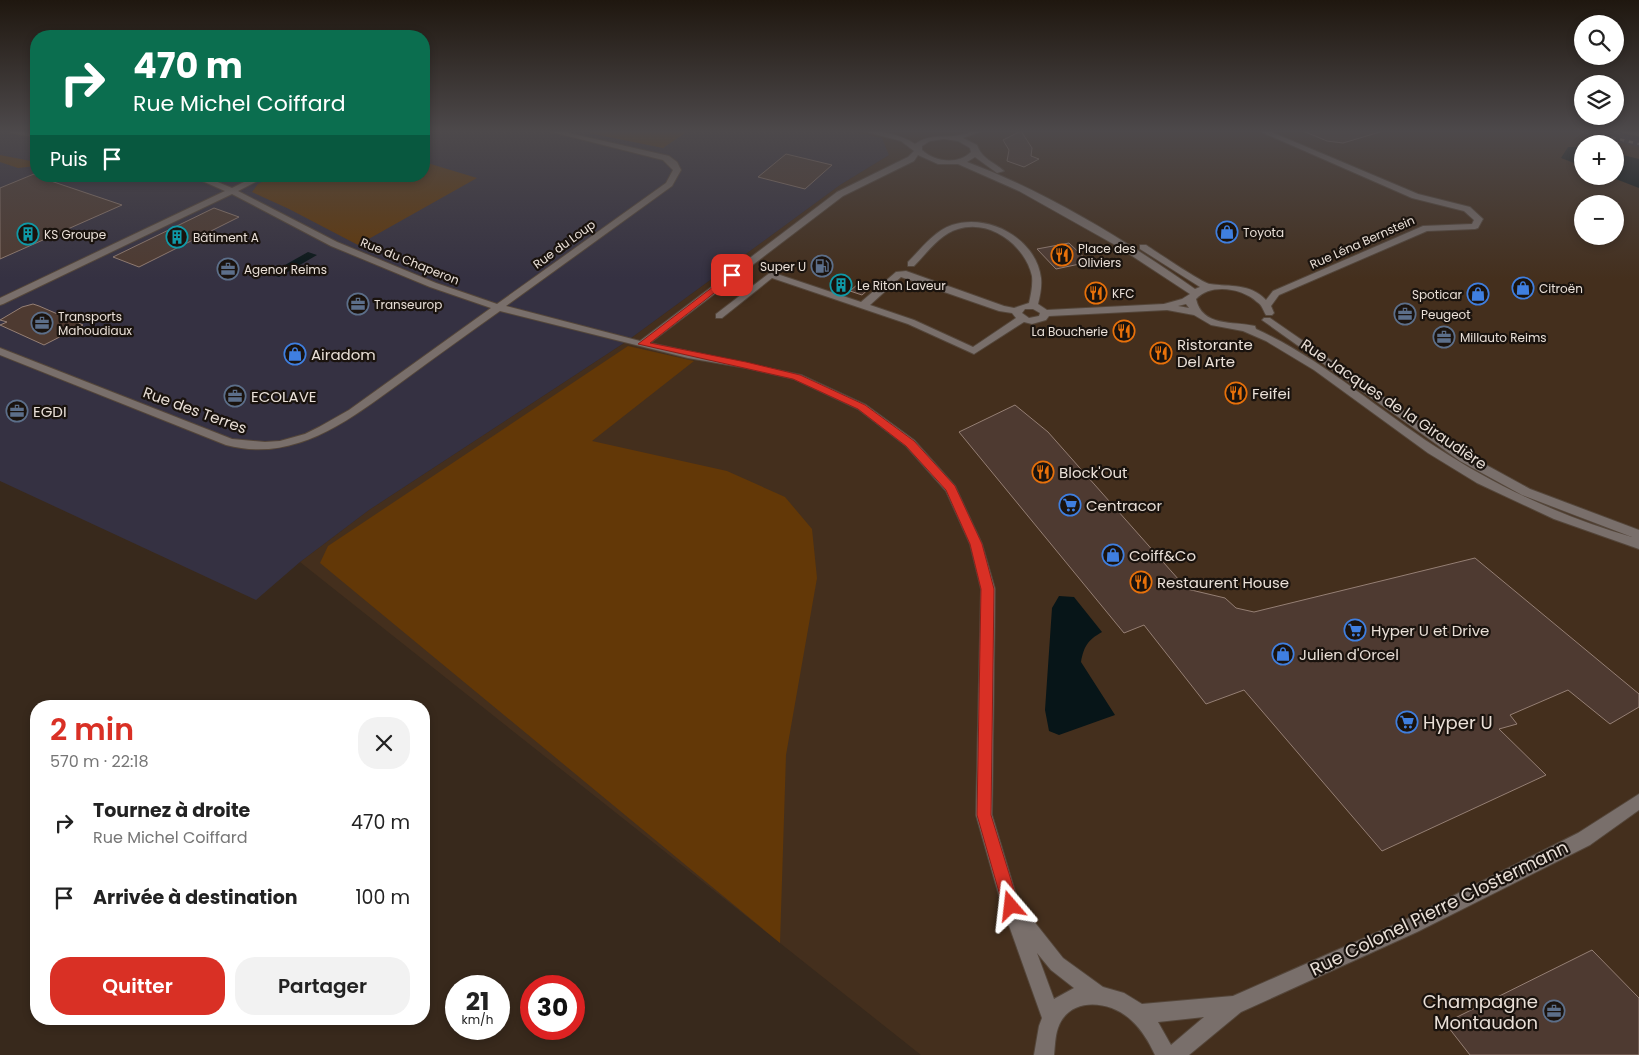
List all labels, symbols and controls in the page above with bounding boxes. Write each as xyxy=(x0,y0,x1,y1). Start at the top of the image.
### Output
map controls xyxy=(1574,15,1624,245)
button: search xyxy=(1574,15,1624,65)
text: 470 m xyxy=(133,41,243,90)
icon: right xyxy=(50,50,115,115)
button: layers xyxy=(1574,75,1624,125)
text: Rue Michel Coiffard xyxy=(133,88,346,119)
button: + xyxy=(1574,135,1624,185)
icon: arrive xyxy=(98,145,126,173)
text: Puis xyxy=(50,146,88,173)
button: − xyxy=(1574,195,1624,245)
street label: Rue Léna Bernstein xyxy=(1307,211,1417,273)
street label: Rue du Loup xyxy=(529,216,599,272)
shop icon: Toyota xyxy=(1215,220,1239,244)
building icon: KS Groupe xyxy=(16,222,40,246)
place label: Toyota xyxy=(1243,224,1284,241)
building icon: Bâtiment A xyxy=(165,225,189,249)
place label: KS Groupe xyxy=(44,226,106,243)
place label: Bâtiment A xyxy=(193,229,259,246)
street label: Rue du Chaperon xyxy=(358,233,462,289)
place label: Place des Oliviers xyxy=(1078,240,1136,271)
restaurant icon: Place des Oliviers xyxy=(1050,243,1074,267)
pin xyxy=(711,254,753,296)
fuel station icon: Super U xyxy=(810,254,834,278)
office icon: Agenor Reims xyxy=(216,257,240,281)
place label: Super U xyxy=(760,258,806,275)
place label: Agenor Reims xyxy=(244,261,327,278)
icon: arrive xyxy=(718,261,746,289)
building icon: Le Riton Laveur xyxy=(829,273,853,297)
shop icon: Citroën xyxy=(1511,276,1535,300)
place label: Le Riton Laveur xyxy=(857,277,946,294)
place label: Citroën xyxy=(1539,280,1583,297)
restaurant icon: KFC xyxy=(1084,281,1108,305)
shop icon: Spoticar xyxy=(1466,282,1490,306)
place label: KFC xyxy=(1112,285,1135,302)
place label: Spoticar xyxy=(1412,286,1463,303)
office icon: Transeurop xyxy=(346,292,370,316)
place label: Transeurop xyxy=(374,296,442,313)
office icon: Peugeot xyxy=(1393,302,1417,326)
place label: Peugeot xyxy=(1421,306,1471,323)
place label: Transports Mahoudiaux xyxy=(58,308,132,339)
office icon: Transports Mahoudiaux xyxy=(30,311,54,335)
restaurant icon: La Boucherie xyxy=(1112,319,1136,343)
place label: La Boucherie xyxy=(1032,323,1108,340)
office icon: Millauto Reims xyxy=(1432,325,1456,349)
place label: Millauto Reims xyxy=(1460,329,1547,346)
place label: Ristorante Del Arte xyxy=(1177,334,1253,372)
street label: Rue Jacques de la Giraudière xyxy=(1297,334,1491,474)
restaurant icon: Ristorante Del Arte xyxy=(1149,341,1173,365)
shop icon: Airadom xyxy=(283,342,307,366)
place label: Airadom xyxy=(311,344,376,365)
street label: Rue des Terres xyxy=(140,381,250,439)
restaurant icon: Feifei xyxy=(1224,381,1248,405)
place label: Feifei xyxy=(1252,383,1290,404)
office icon: ECOLAVE xyxy=(223,384,247,408)
place label: ECOLAVE xyxy=(251,386,317,407)
office icon: EGDI xyxy=(5,399,29,423)
place label: EGDI xyxy=(33,401,67,422)
restaurant icon: Block'Out xyxy=(1031,460,1055,484)
place label: Block'Out xyxy=(1059,462,1128,483)
supermarket icon: Centracor xyxy=(1058,493,1082,517)
place label: Centracor xyxy=(1086,495,1162,516)
shop icon: Coiff&Co xyxy=(1101,543,1125,567)
place label: Coiff&Co xyxy=(1129,545,1196,566)
restaurant icon: Restaurent House xyxy=(1129,570,1153,594)
place label: Restaurent House xyxy=(1157,572,1289,593)
supermarket icon: Hyper U et Drive xyxy=(1343,618,1367,642)
place label: Hyper U et Drive xyxy=(1371,620,1489,641)
shop icon: Julien d'Orcel xyxy=(1271,642,1295,666)
place label: Julien d'Orcel xyxy=(1299,644,1399,665)
text: 2 min xyxy=(50,708,134,751)
supermarket icon: Hyper U xyxy=(1395,710,1419,734)
place label: Hyper U xyxy=(1423,710,1493,735)
button: close xyxy=(358,717,410,769)
text: 570 m · 22:18 xyxy=(50,750,149,773)
text: Tournez à droite xyxy=(93,797,250,824)
icon: right xyxy=(50,809,78,837)
text: 470 m xyxy=(351,809,410,836)
text: Rue Michel Coiffard xyxy=(93,826,248,849)
street label: Rue Colonel Pierre Clostermann xyxy=(1306,834,1572,982)
position arrow xyxy=(984,879,1036,931)
icon: arrive xyxy=(50,884,78,912)
text: Arrivée à destination xyxy=(93,884,298,911)
text: 100 m xyxy=(355,884,410,911)
button: Quitter xyxy=(50,957,225,1015)
button: Partager xyxy=(235,957,410,1015)
speed limit sign: 30 xyxy=(520,975,585,1040)
text: 21 xyxy=(466,984,489,1019)
place label: Champagne Montaudon xyxy=(1423,989,1538,1035)
office icon: Champagne Montaudon xyxy=(1542,999,1566,1023)
text: km/h xyxy=(462,1011,493,1028)

